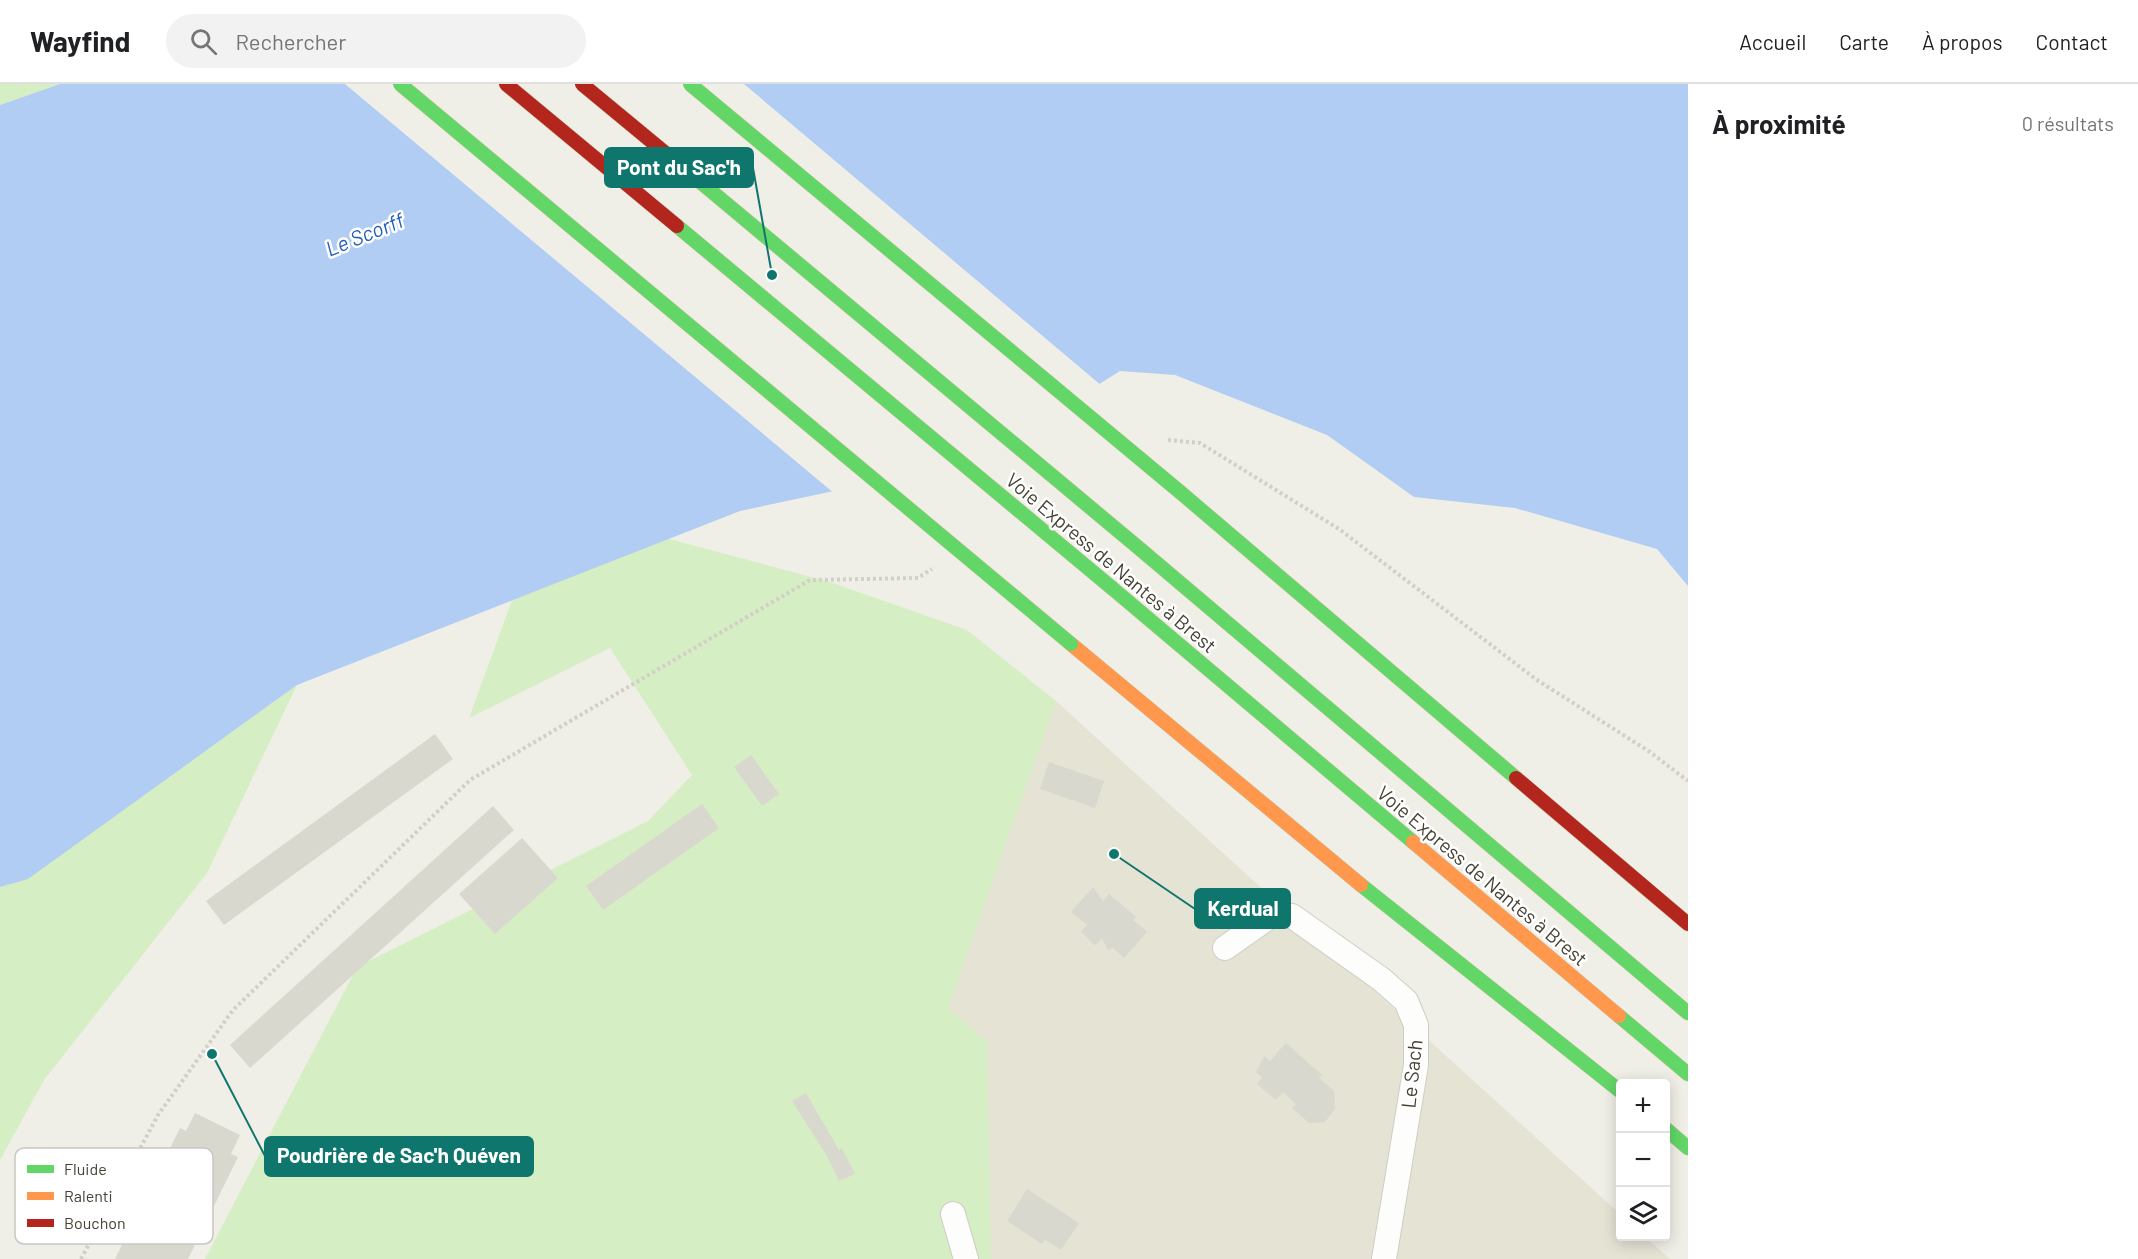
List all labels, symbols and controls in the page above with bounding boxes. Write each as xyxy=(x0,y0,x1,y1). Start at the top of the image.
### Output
search box xyxy=(166,14,586,68)
text: Wayfind xyxy=(30,24,130,58)
icon: search xyxy=(187,25,220,58)
text: Rechercher xyxy=(235,28,346,54)
text: Accueil xyxy=(1739,29,1806,54)
text: Carte xyxy=(1839,29,1889,54)
text: À propos xyxy=(1922,29,2003,54)
text: Contact xyxy=(2036,29,2108,54)
text: À proximité xyxy=(1712,108,1846,139)
text: 0 résultats xyxy=(2022,111,2114,135)
callout: Pont du Sac'h xyxy=(605,148,753,187)
text: Pont du Sac'h xyxy=(617,154,741,179)
water label: Le Scorff xyxy=(322,206,408,261)
street label: Voie Express de Nantes à Brest xyxy=(1002,467,1222,657)
street label: Voie Express de Nantes à Brest xyxy=(1373,780,1593,970)
callout: Kerdual xyxy=(1195,889,1290,928)
text: Kerdual xyxy=(1207,895,1279,920)
street label: Le Sach xyxy=(1395,1038,1427,1109)
map controls xyxy=(1616,1079,1670,1241)
button: + xyxy=(1616,1079,1670,1133)
button: − xyxy=(1616,1133,1670,1187)
callout: Poudrière de Sac'h Quéven xyxy=(265,1137,533,1176)
text: Poudrière de Sac'h Quéven xyxy=(277,1142,521,1167)
legend xyxy=(15,1148,213,1244)
text: Fluide xyxy=(64,1159,107,1178)
text: Ralenti xyxy=(64,1186,113,1205)
button: layers xyxy=(1616,1187,1670,1241)
text: Bouchon xyxy=(64,1213,126,1232)

